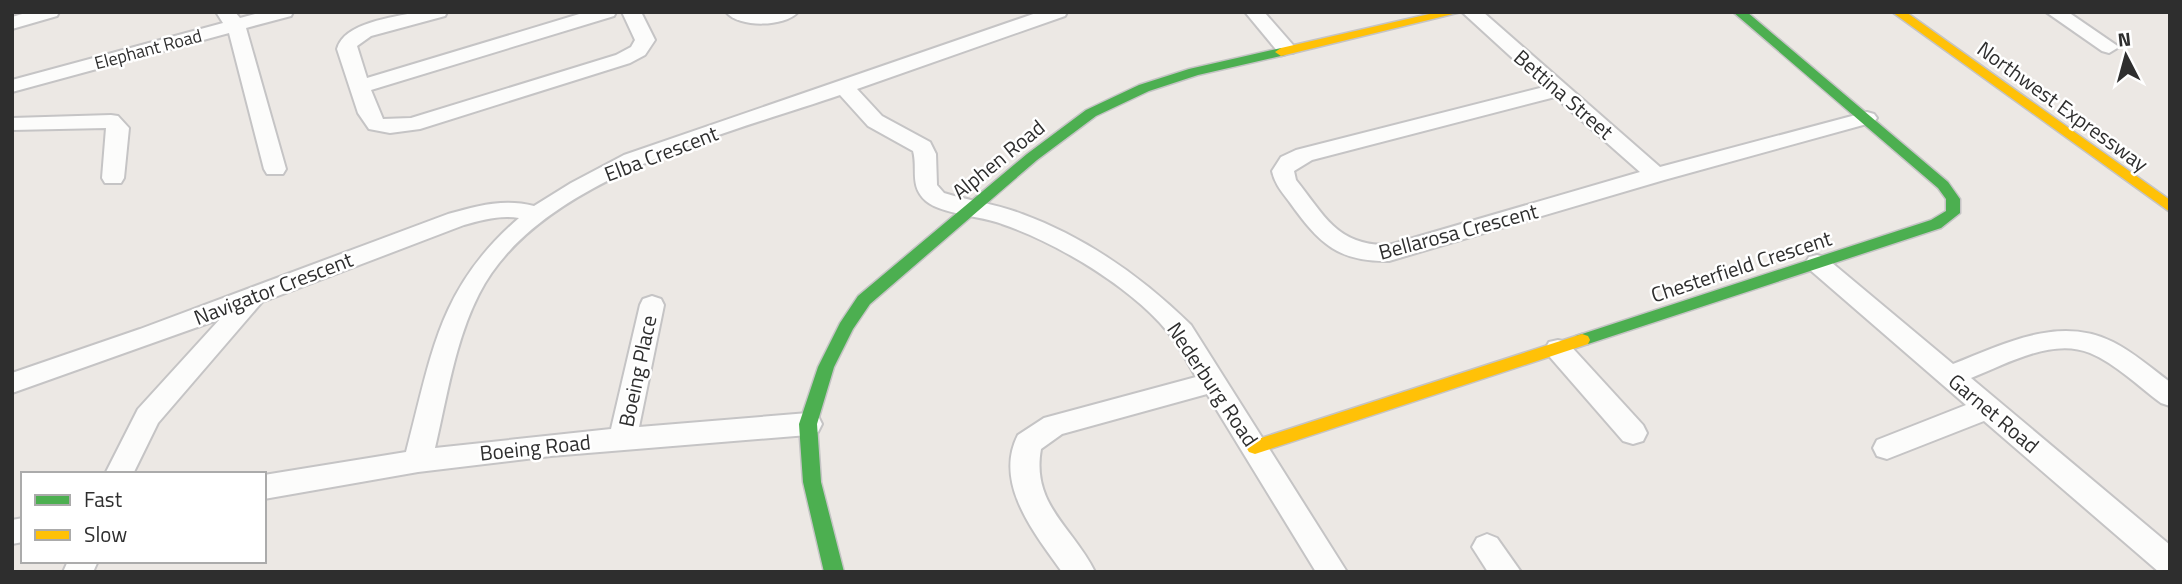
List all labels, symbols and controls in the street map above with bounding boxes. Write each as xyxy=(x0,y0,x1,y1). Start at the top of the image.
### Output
north arrow xyxy=(2091,21,2161,91)
street label: Elephant Road xyxy=(91,22,205,76)
street label: Northwest Expressway xyxy=(1973,36,2153,176)
street label: Bettina Street xyxy=(1507,41,1622,147)
street label: Alphen Road xyxy=(945,111,1051,207)
street label: Elba Crescent xyxy=(599,116,723,189)
street label: Bellarosa Crescent xyxy=(1375,194,1542,268)
street label: Chesterfield Crescent xyxy=(1647,222,1836,310)
street label: Navigator Crescent xyxy=(189,243,358,333)
street label: Boeing Place xyxy=(610,312,664,430)
street label: Nederburg Road xyxy=(1160,315,1266,453)
street label: Garnet Road xyxy=(1942,365,2046,461)
street label: Boeing Road xyxy=(478,425,592,469)
legend xyxy=(21,472,266,563)
text: Fast xyxy=(84,483,123,515)
text: Slow xyxy=(84,518,127,550)

